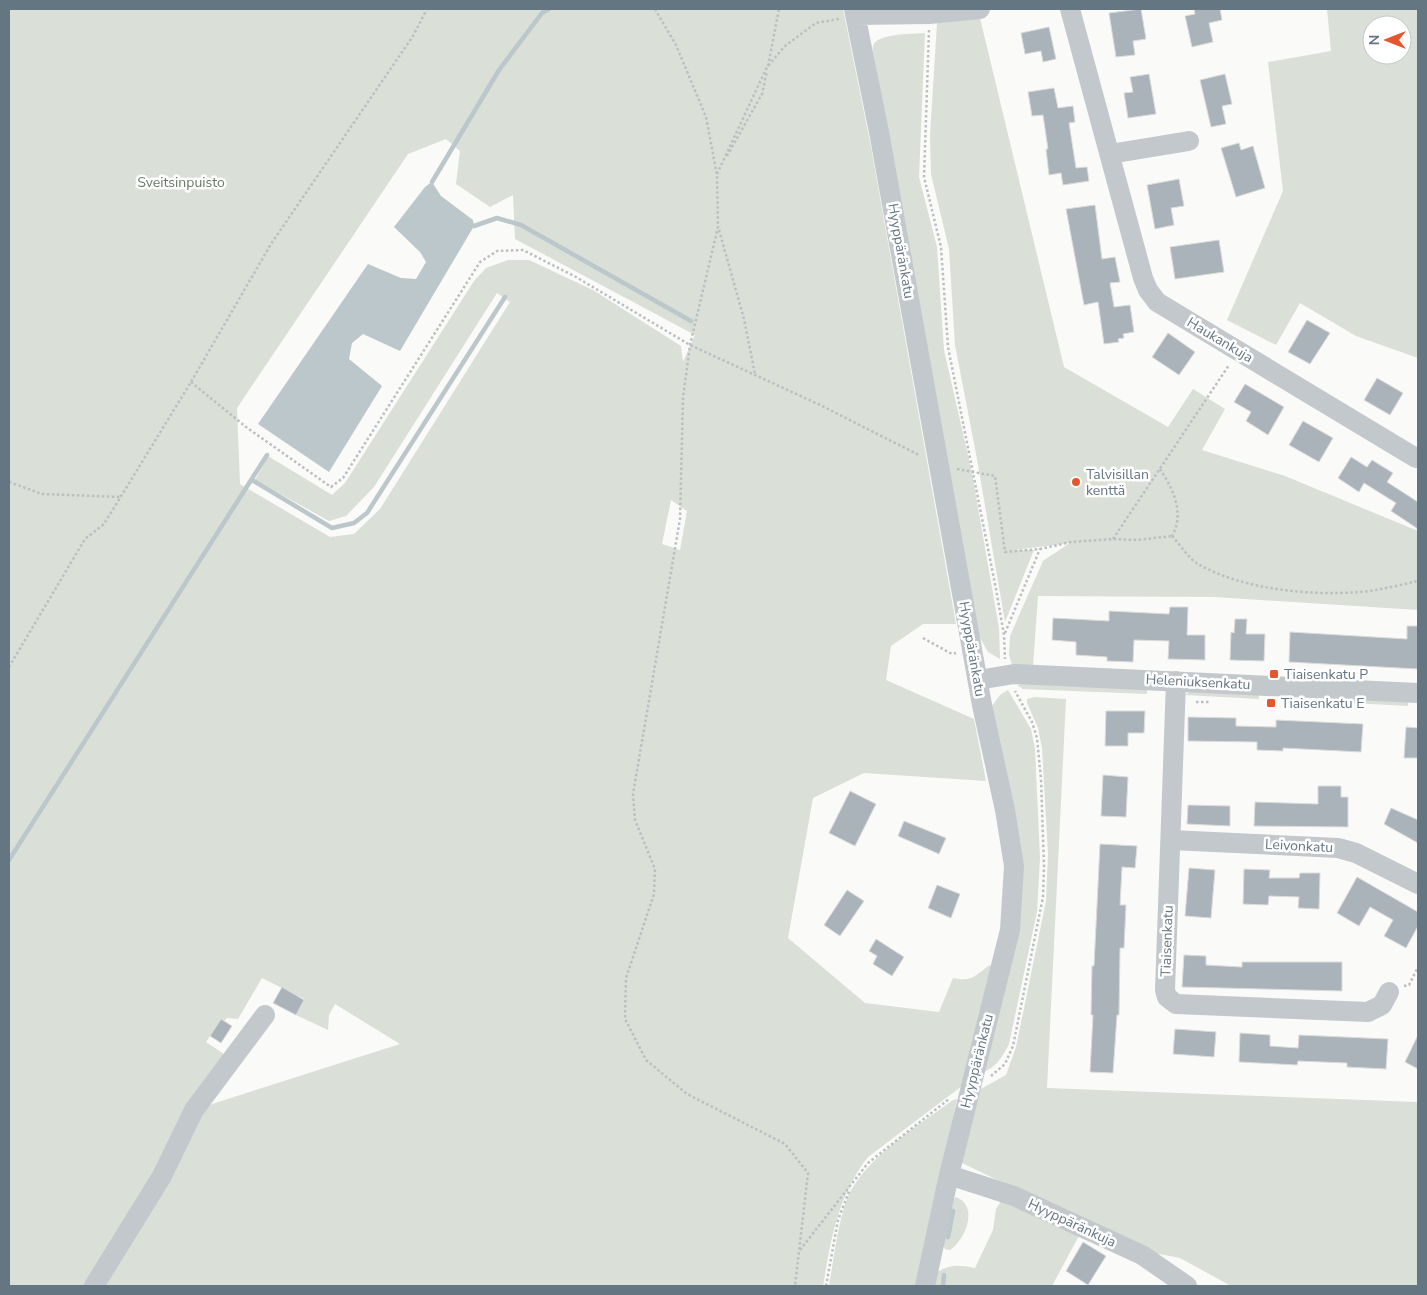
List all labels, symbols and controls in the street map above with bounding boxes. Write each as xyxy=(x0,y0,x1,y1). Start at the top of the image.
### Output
north arrow xyxy=(1362,15,1412,65)
text: N xyxy=(1365,35,1384,45)
park label: Sveitsinpuisto xyxy=(137,173,225,192)
street label: Hyyppäränkatu xyxy=(883,202,919,300)
street label: Haukankuja xyxy=(1183,313,1257,367)
place label: Talvisillan kenttä xyxy=(1086,465,1149,500)
marker: Talvisillan kenttä xyxy=(1070,476,1082,488)
street label: Hyyppäränkatu xyxy=(954,600,990,698)
place label: Tiaisenkatu P xyxy=(1284,665,1368,684)
marker: Tiaisenkatu P xyxy=(1268,668,1280,680)
street label: Heleniuksenkatu xyxy=(1145,670,1251,694)
place label: Tiaisenkatu E xyxy=(1281,694,1364,713)
marker: Tiaisenkatu E xyxy=(1265,697,1277,709)
street label: Leivonkatu xyxy=(1264,835,1334,857)
street label: Tiaisenkatu xyxy=(1156,905,1178,977)
street label: Hyyppäränkatu xyxy=(956,1012,998,1110)
street label: Hyyppäränkuja xyxy=(1025,1194,1119,1252)

